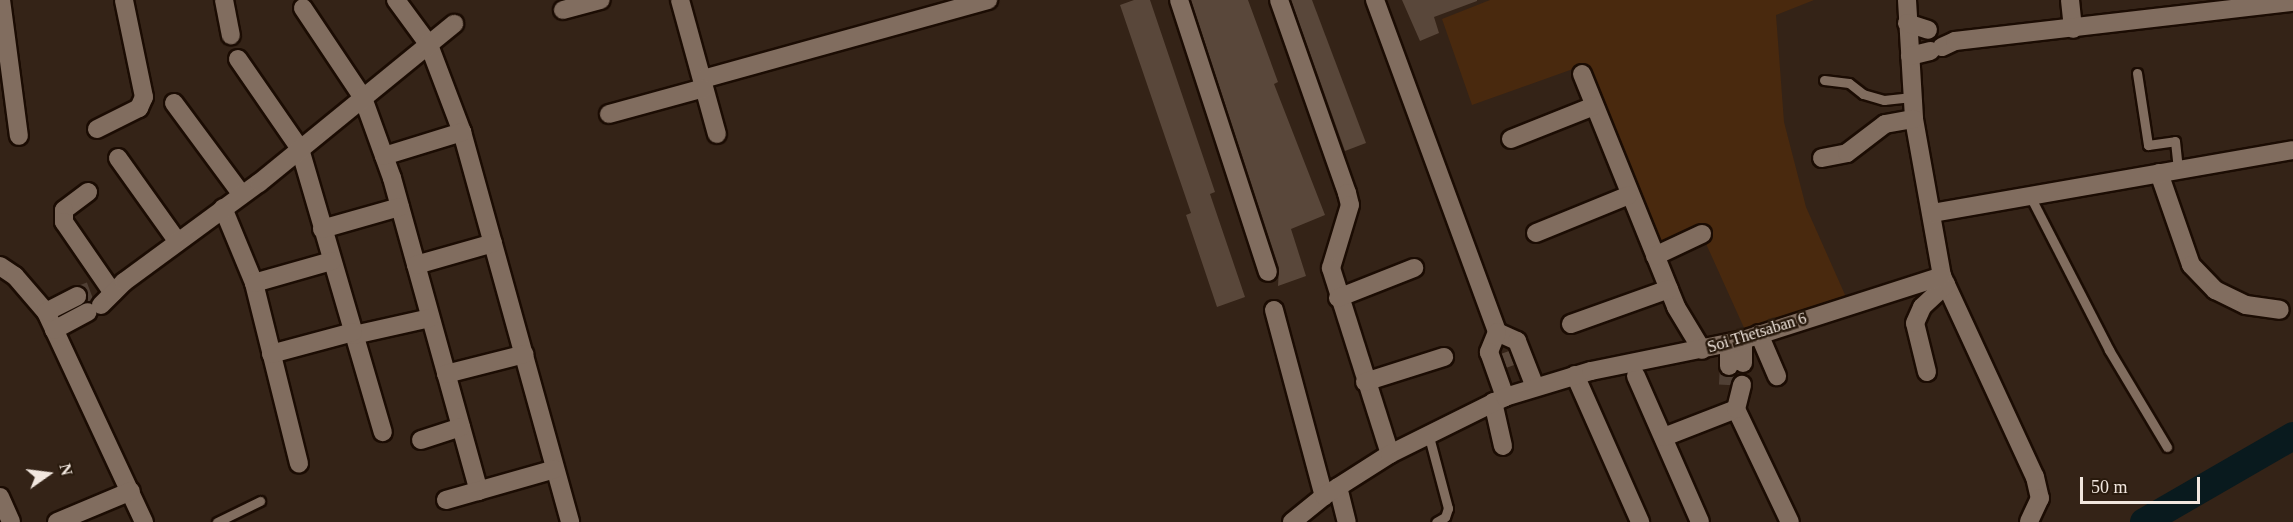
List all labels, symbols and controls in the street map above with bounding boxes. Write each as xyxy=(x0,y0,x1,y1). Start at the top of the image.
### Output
street label: Soi Thetsaban 6 xyxy=(1701,308,1813,358)
north arrow xyxy=(18,444,78,504)
text: N xyxy=(56,462,76,477)
scale bar xyxy=(2083,465,2203,503)
text: 50 m xyxy=(2091,477,2128,497)

